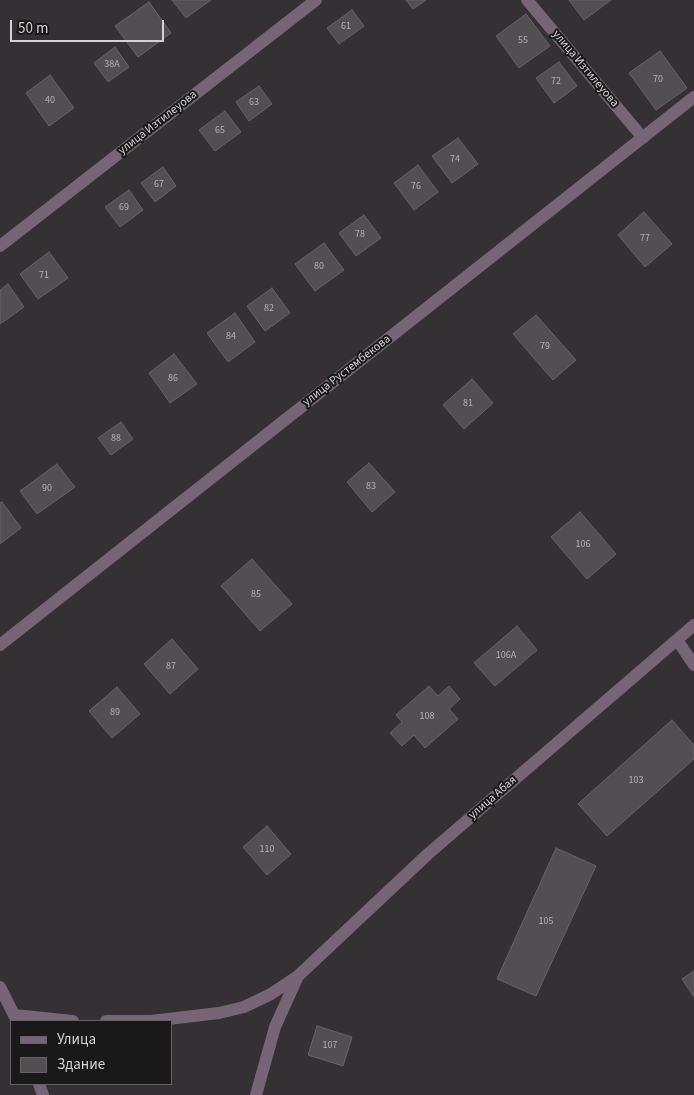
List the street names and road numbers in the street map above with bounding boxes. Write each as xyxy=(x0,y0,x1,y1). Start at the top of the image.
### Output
street label: улица Изтилеуова xyxy=(549,28,621,110)
street label: улица Изтилеуова xyxy=(116,88,200,158)
street label: улица Рустембекова xyxy=(300,332,394,410)
street label: улица Абая xyxy=(466,773,520,823)

